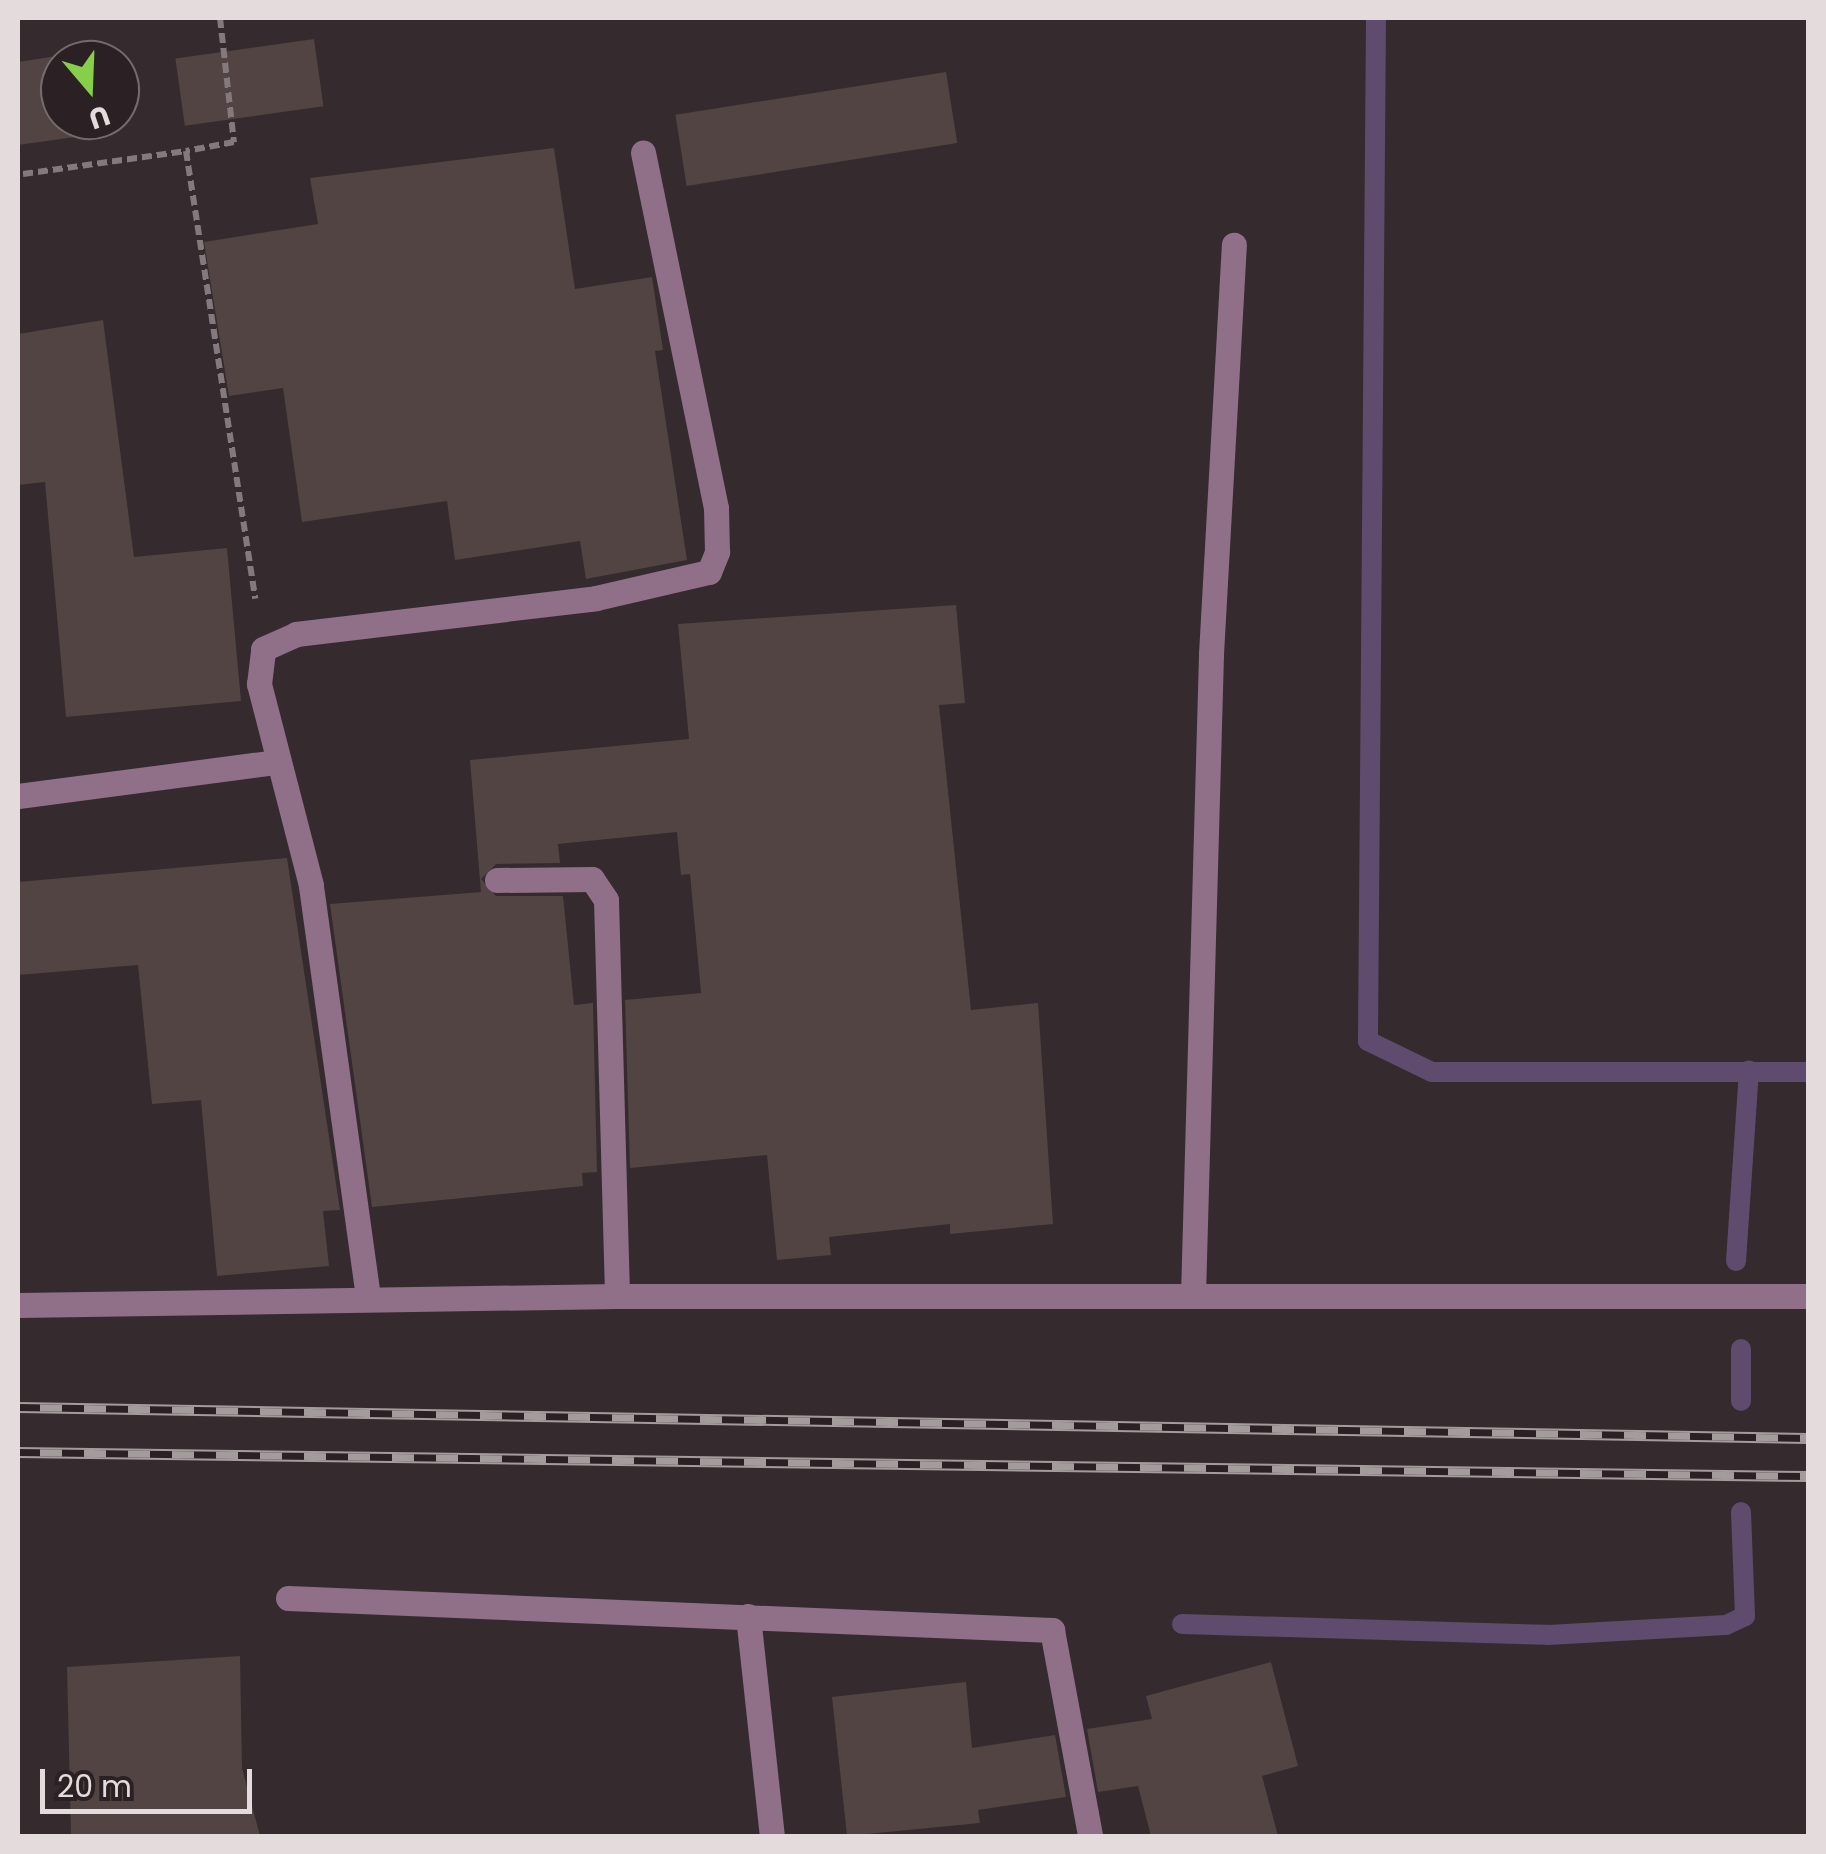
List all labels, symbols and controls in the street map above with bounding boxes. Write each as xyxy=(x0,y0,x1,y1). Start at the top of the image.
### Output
north arrow xyxy=(40,40,140,140)
text: U xyxy=(84,95,115,139)
scale bar xyxy=(45,1749,258,1811)
text: 20 m xyxy=(57,1765,132,1808)

